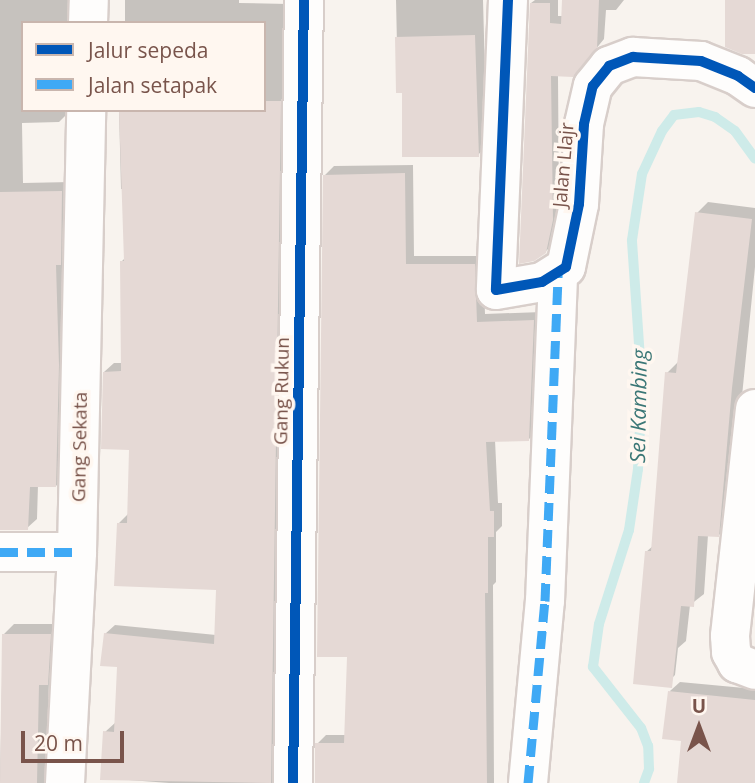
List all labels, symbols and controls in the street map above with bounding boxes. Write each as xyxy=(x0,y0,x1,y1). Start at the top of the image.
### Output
legend xyxy=(21,21,266,112)
text: Jalur sepeda xyxy=(88,36,208,64)
text: Jalan setapak xyxy=(88,71,217,99)
street label: Jalan Llajr xyxy=(549,121,579,209)
street label: Gang Rukun xyxy=(270,337,294,445)
water label: Sei Kambing xyxy=(624,349,652,463)
street label: Gang Sekata xyxy=(68,392,92,502)
north arrow xyxy=(664,692,734,762)
text: U xyxy=(692,693,706,719)
scale bar xyxy=(24,716,128,760)
text: 20 m xyxy=(34,729,83,757)

